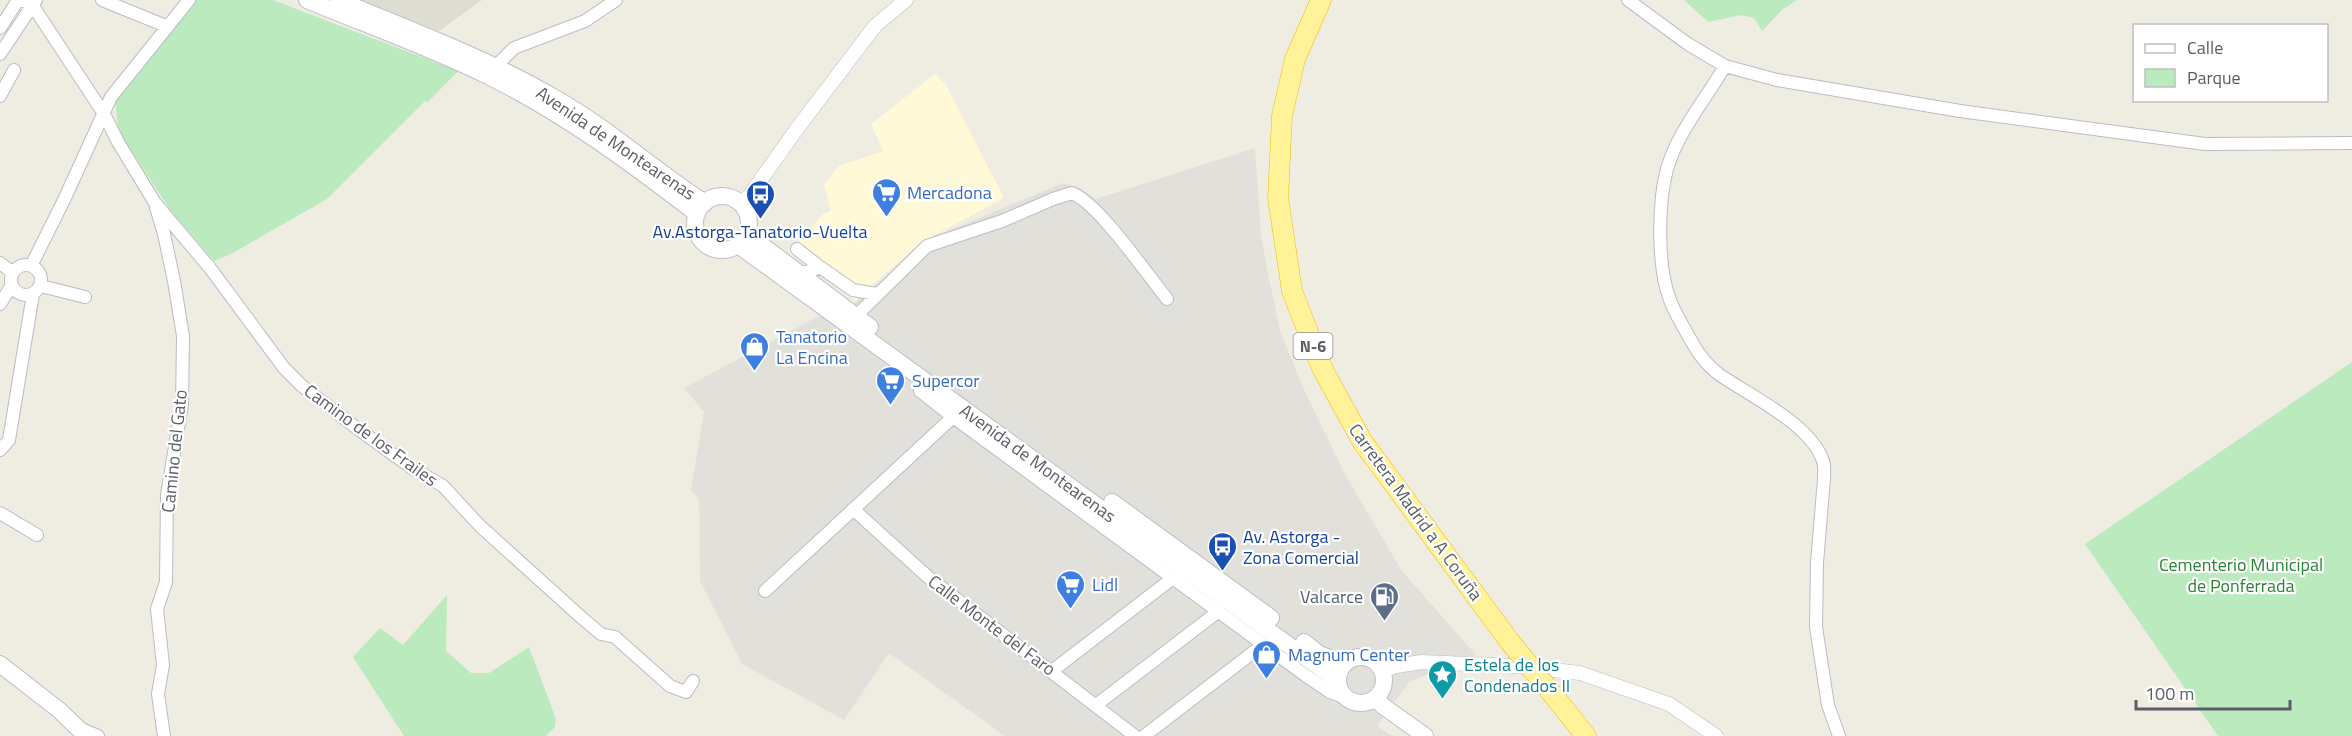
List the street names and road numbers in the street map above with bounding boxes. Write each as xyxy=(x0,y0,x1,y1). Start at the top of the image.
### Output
street label: Avenida de Montearenas xyxy=(531,79,701,207)
road number: N-6 xyxy=(1294,333,1332,359)
street label: Camino de los Frailes xyxy=(299,377,443,493)
street label: Camino del Gato xyxy=(154,388,194,514)
street label: Avenida de Montearenas xyxy=(954,397,1122,529)
street label: Carretera Madrid a A Coruña xyxy=(1342,418,1490,606)
street label: Calle Monte del Faro xyxy=(922,568,1062,682)

